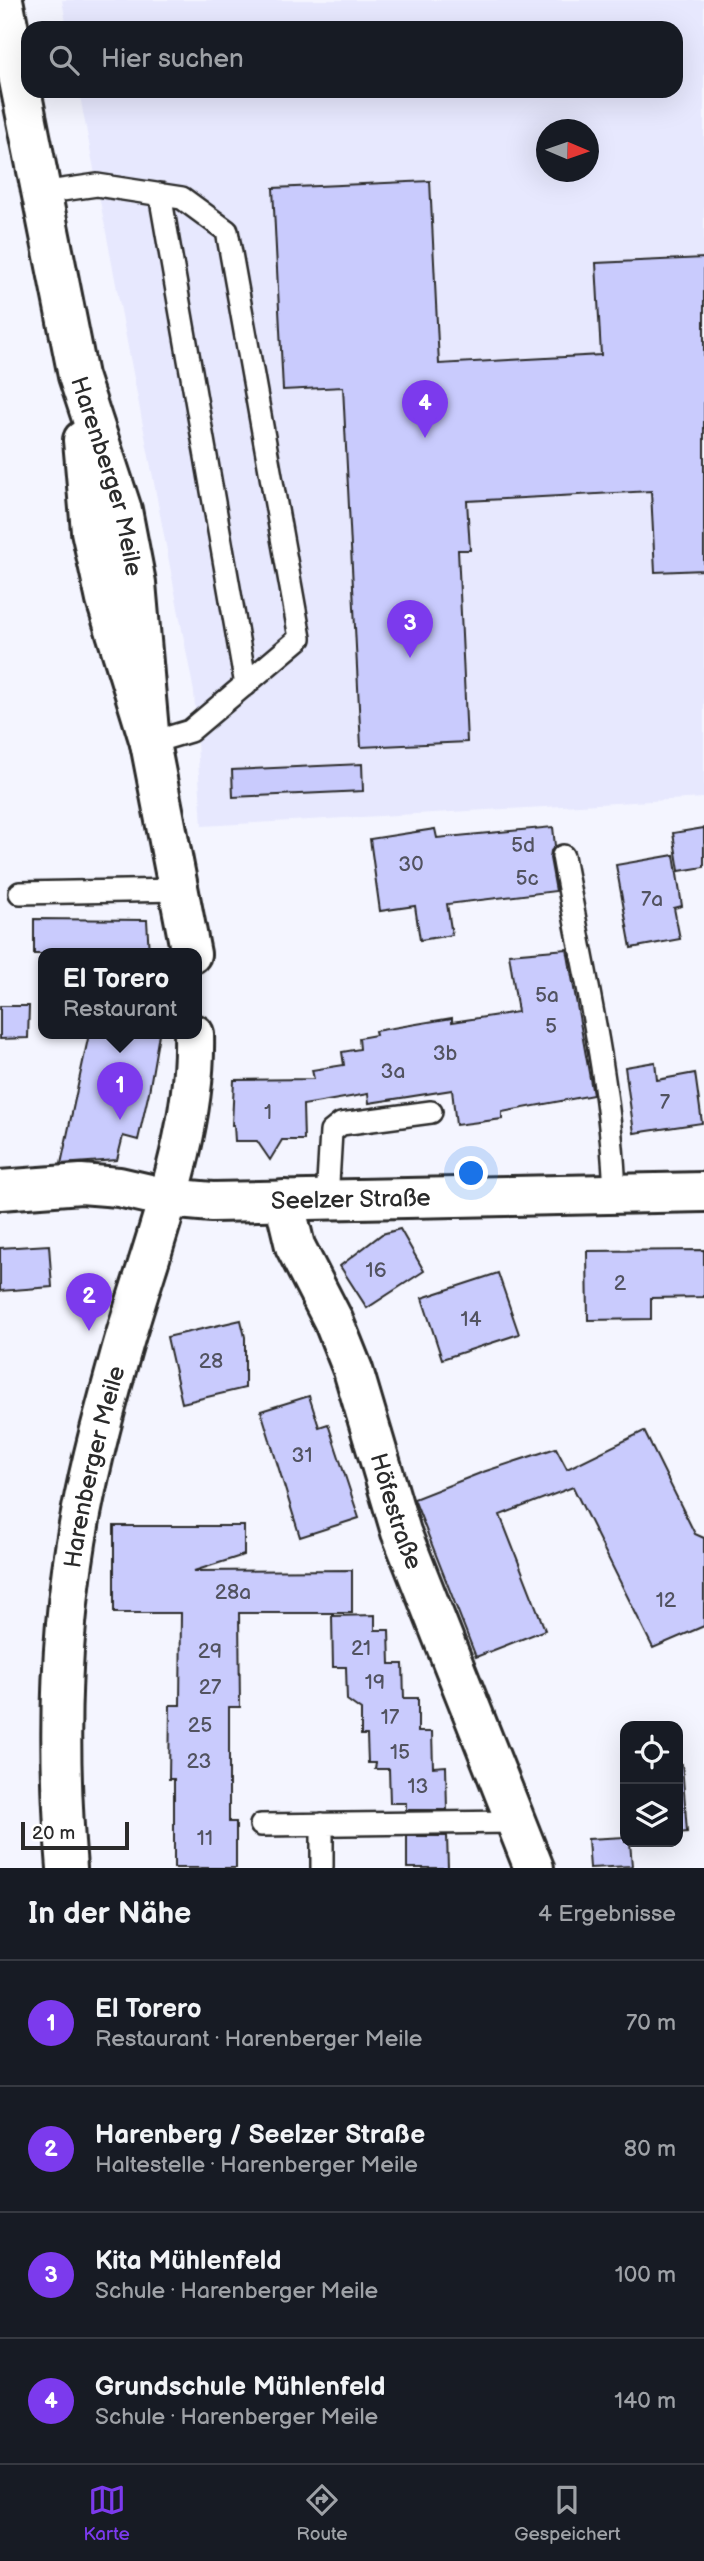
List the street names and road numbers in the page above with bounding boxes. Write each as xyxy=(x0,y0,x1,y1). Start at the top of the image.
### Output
street label: Harenberger Meile xyxy=(65,373,149,578)
street label: Seelzer Straße xyxy=(271,1183,431,1215)
street label: Harenberger Meile xyxy=(58,1363,131,1570)
street label: Höfestraße xyxy=(364,1450,429,1574)

